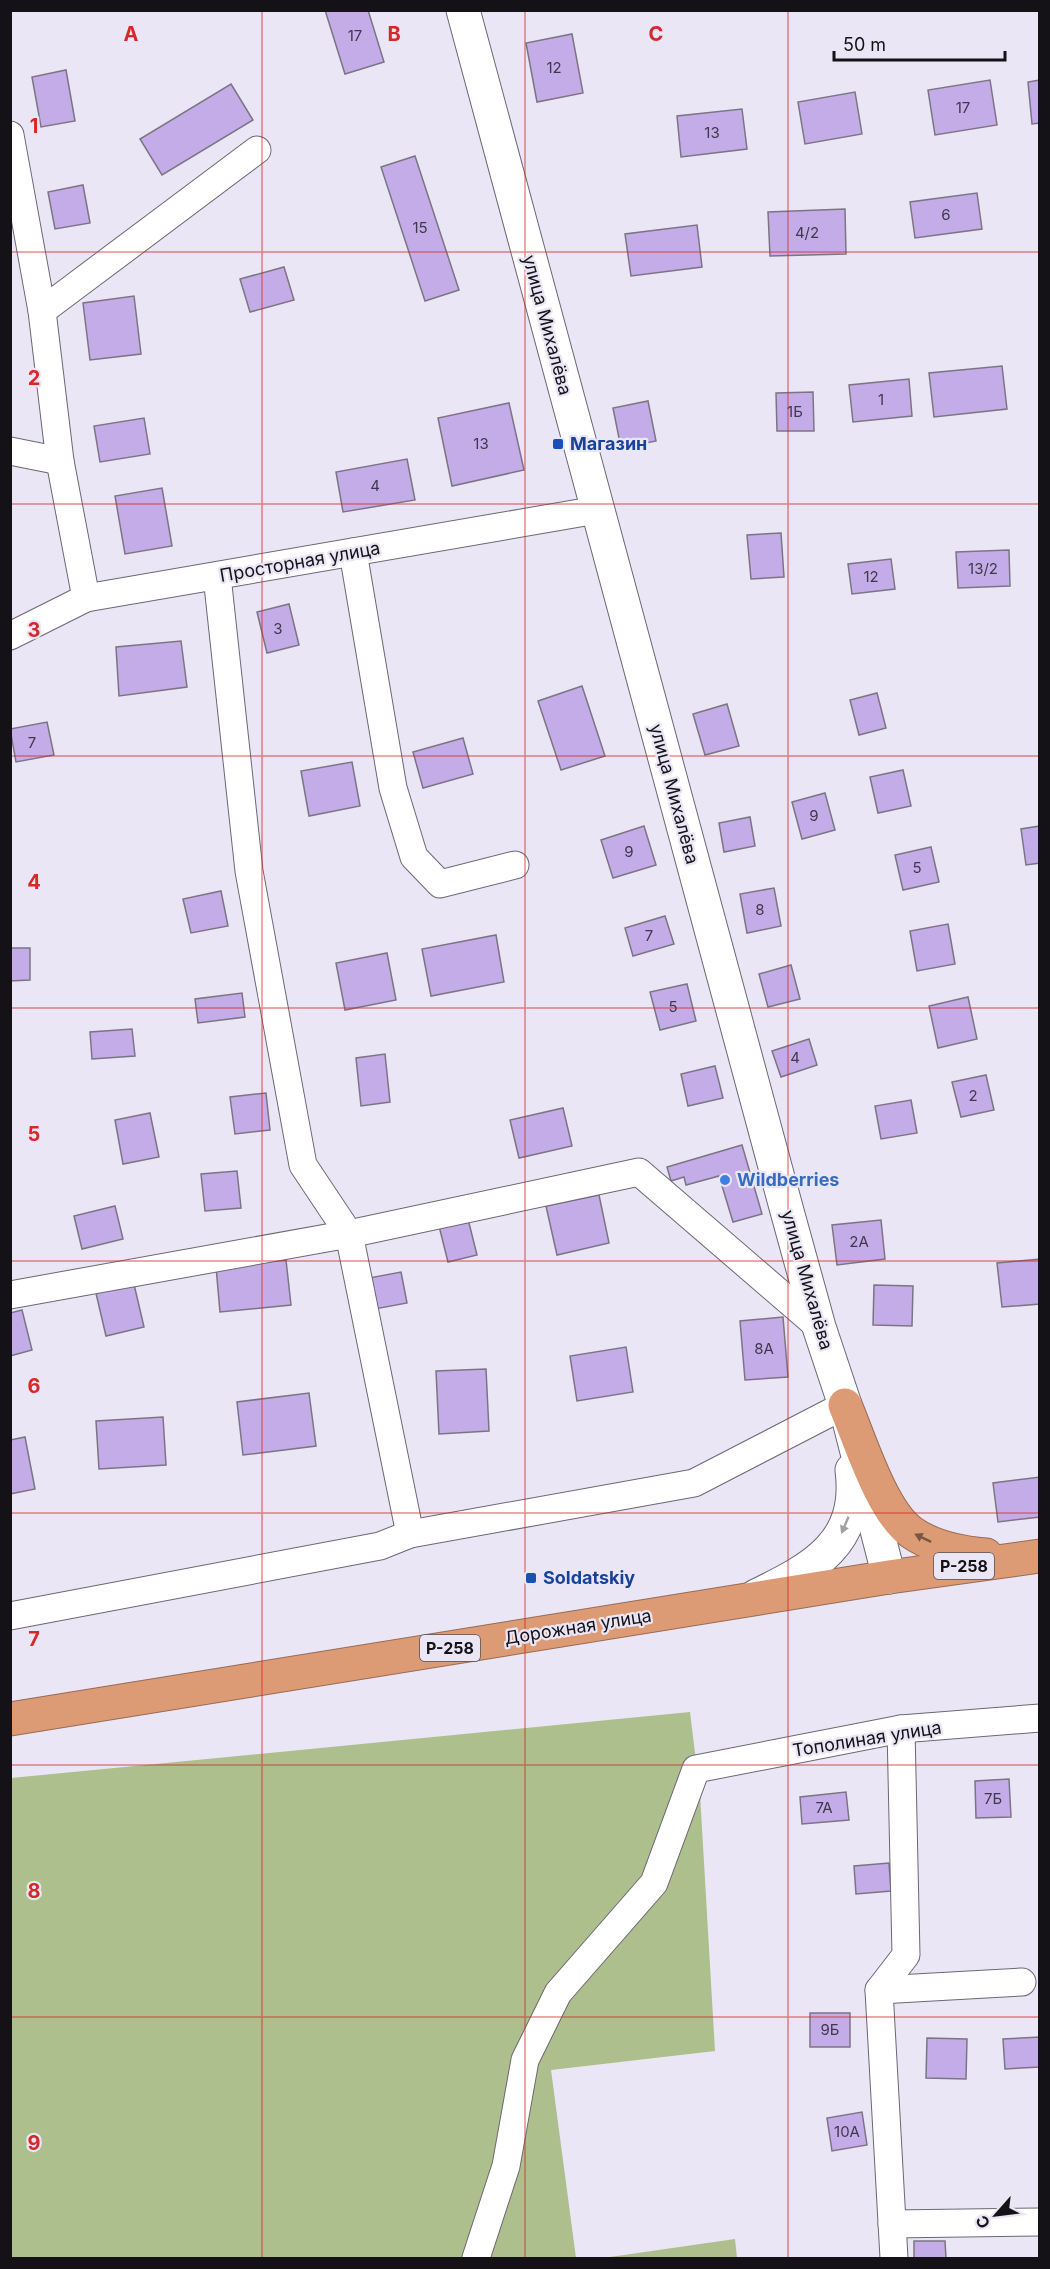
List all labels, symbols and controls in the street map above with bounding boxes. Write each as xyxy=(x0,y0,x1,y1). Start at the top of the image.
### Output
text: A xyxy=(124,22,139,46)
text: B xyxy=(387,22,401,46)
text: C xyxy=(649,22,663,46)
scale bar xyxy=(834,24,1005,62)
house number: 17 xyxy=(348,26,362,45)
text: 50 m xyxy=(843,34,886,55)
house number: 12 xyxy=(546,58,562,77)
house number: 17 xyxy=(956,98,970,117)
text: 1 xyxy=(30,114,38,138)
house number: 13 xyxy=(704,123,720,142)
house number: 6 xyxy=(941,205,951,224)
house number: 15 xyxy=(412,218,428,237)
house number: 4/2 xyxy=(795,223,819,242)
street label: улица Михалёва xyxy=(519,253,576,397)
text: 2 xyxy=(28,366,40,390)
house number: 1 xyxy=(878,390,884,409)
house number: 1Б xyxy=(787,402,803,421)
place label: Магазин xyxy=(570,433,647,454)
house number: 13 xyxy=(473,434,489,453)
marker: Магазин xyxy=(551,437,565,451)
house number: 4 xyxy=(370,476,380,495)
street label: Просторная улица xyxy=(218,537,382,586)
house number: 13/2 xyxy=(968,559,998,578)
house number: 12 xyxy=(863,567,879,586)
text: 3 xyxy=(28,618,40,642)
house number: 3 xyxy=(273,619,283,638)
street label: улица Михалёва xyxy=(646,722,703,866)
house number: 7 xyxy=(28,733,36,752)
house number: 9 xyxy=(809,806,819,825)
house number: 9 xyxy=(624,842,634,861)
house number: 5 xyxy=(912,858,922,877)
text: 4 xyxy=(27,870,41,894)
house number: 8 xyxy=(755,900,765,919)
house number: 7 xyxy=(645,926,653,945)
house number: 5 xyxy=(668,997,678,1016)
house number: 4 xyxy=(790,1048,800,1067)
house number: 2 xyxy=(968,1086,978,1105)
text: 5 xyxy=(28,1122,40,1146)
place label: Wildberries xyxy=(737,1169,839,1190)
marker: Wildberries xyxy=(718,1173,732,1187)
street label: улица Михалёва xyxy=(778,1208,837,1352)
house number: 2А xyxy=(849,1232,869,1251)
house number: 8А xyxy=(754,1339,774,1358)
text: 6 xyxy=(28,1374,41,1398)
one-way arrow xyxy=(840,1517,850,1535)
one-way arrow xyxy=(915,1533,932,1542)
road number: Р-258 xyxy=(934,1553,994,1579)
place label: Soldatskiy xyxy=(543,1567,635,1588)
marker: Soldatskiy xyxy=(524,1571,538,1585)
street label: Дорожная улица xyxy=(503,1605,653,1648)
text: 7 xyxy=(28,1627,40,1651)
road number: Р-258 xyxy=(420,1635,480,1661)
street label: Тополиная улица xyxy=(791,1716,943,1761)
house number: 7Б xyxy=(984,1789,1002,1808)
house number: 7А xyxy=(815,1798,833,1817)
text: 8 xyxy=(27,1879,41,1903)
house number: 9Б xyxy=(821,2020,840,2039)
house number: 10А xyxy=(834,2122,860,2141)
text: 9 xyxy=(28,2131,41,2155)
north arrow xyxy=(966,2185,1026,2245)
text: С xyxy=(971,2212,994,2232)

